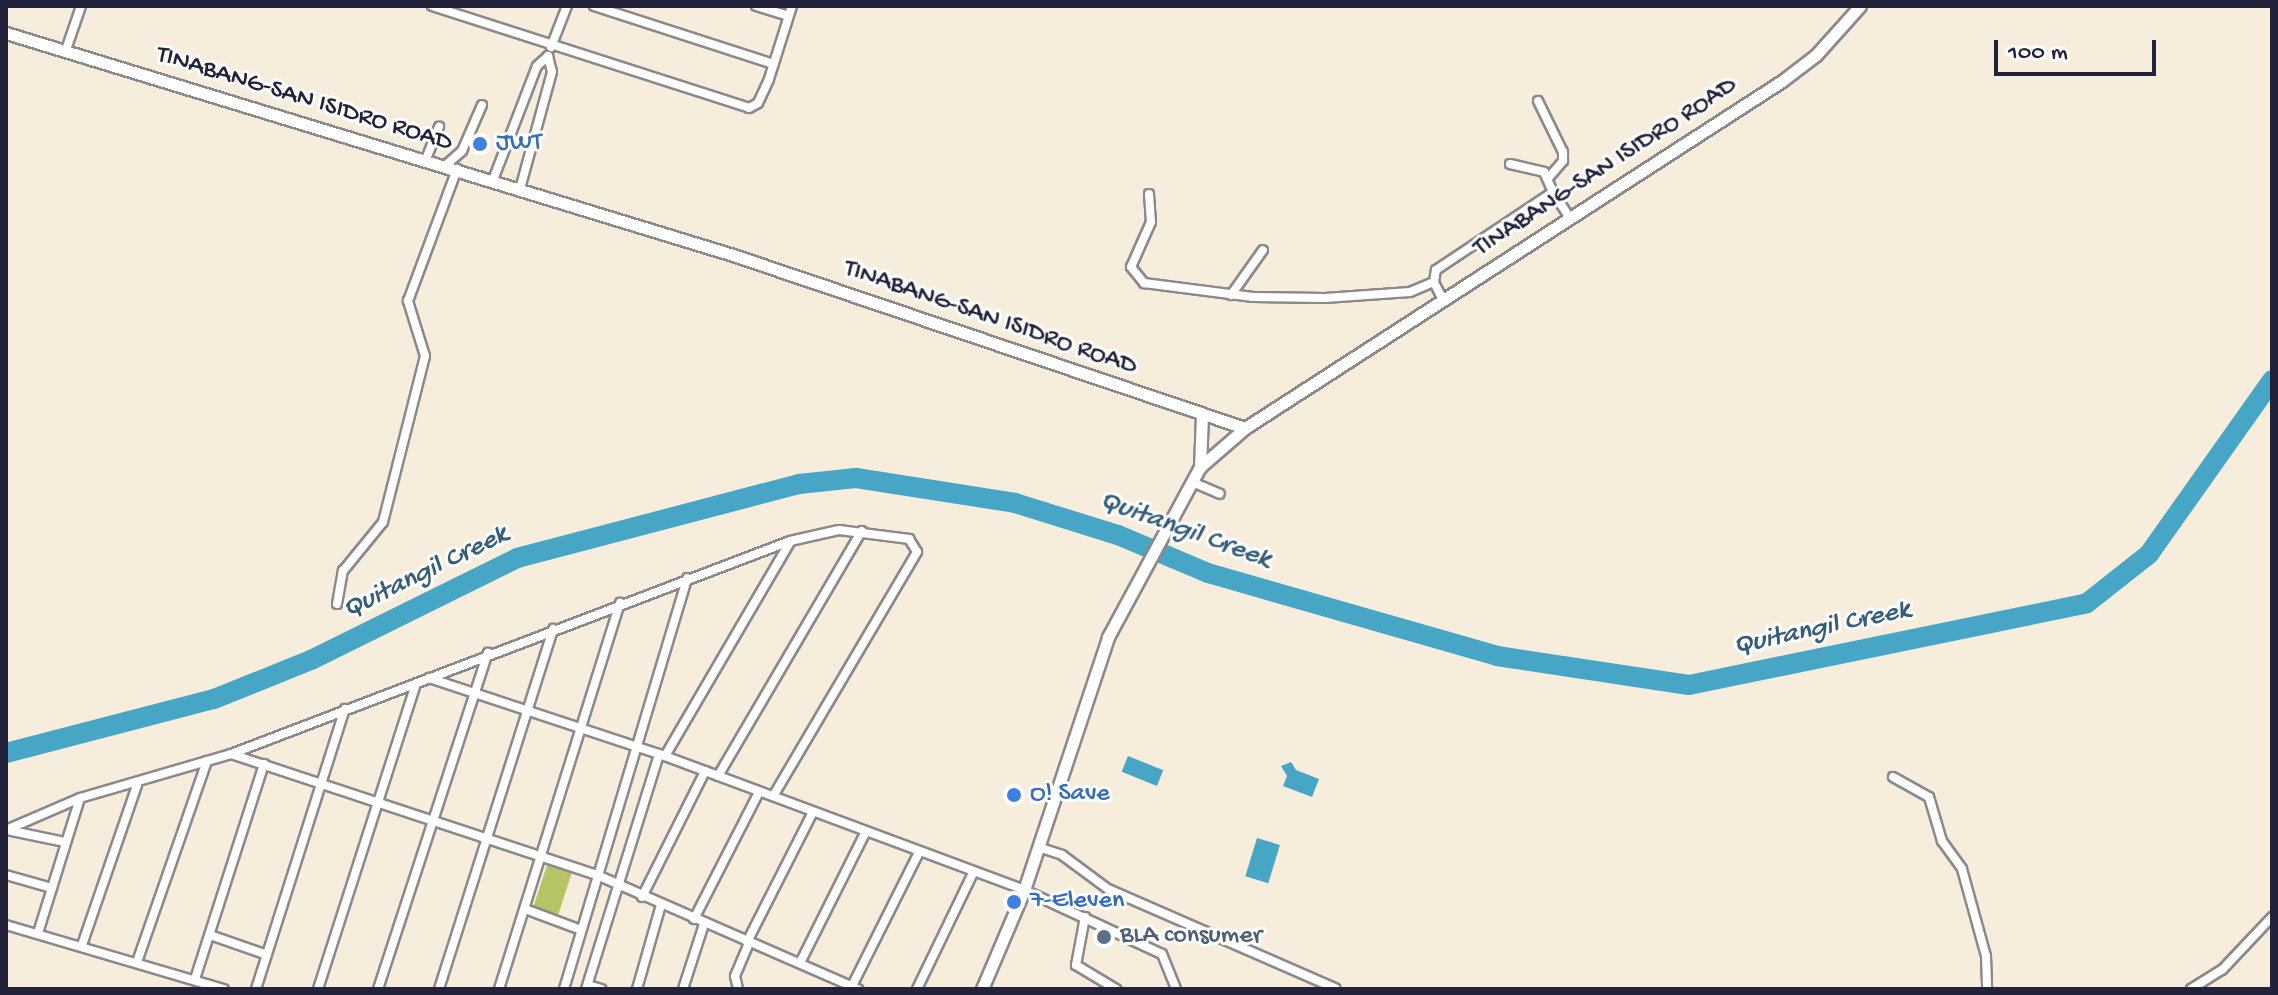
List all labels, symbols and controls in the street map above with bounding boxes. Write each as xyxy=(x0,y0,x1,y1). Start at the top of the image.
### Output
scale bar xyxy=(1998,24,2160,74)
text: 100 m xyxy=(2008,39,2068,68)
street label: TINABANG-SAN ISIDRO ROAD xyxy=(152,40,456,160)
street label: TINABANG-SAN ISIDRO ROAD xyxy=(1468,71,1744,265)
place label: JWT xyxy=(496,128,542,160)
marker: JWT xyxy=(471,135,489,153)
street label: TINABANG-SAN ISIDRO ROAD xyxy=(839,254,1141,384)
water label: Quitangil Creek xyxy=(1095,485,1275,577)
water label: Quitangil Creek xyxy=(338,519,514,627)
water label: Quitangil Creek xyxy=(1731,594,1913,664)
place label: O! Save xyxy=(1030,779,1110,811)
marker: O! Save xyxy=(1005,786,1023,804)
place label: 7-Eleven xyxy=(1030,886,1124,918)
marker: 7-Eleven xyxy=(1005,893,1023,911)
place label: BLA consumer xyxy=(1120,921,1262,953)
marker: BLA consumer xyxy=(1095,928,1113,946)

